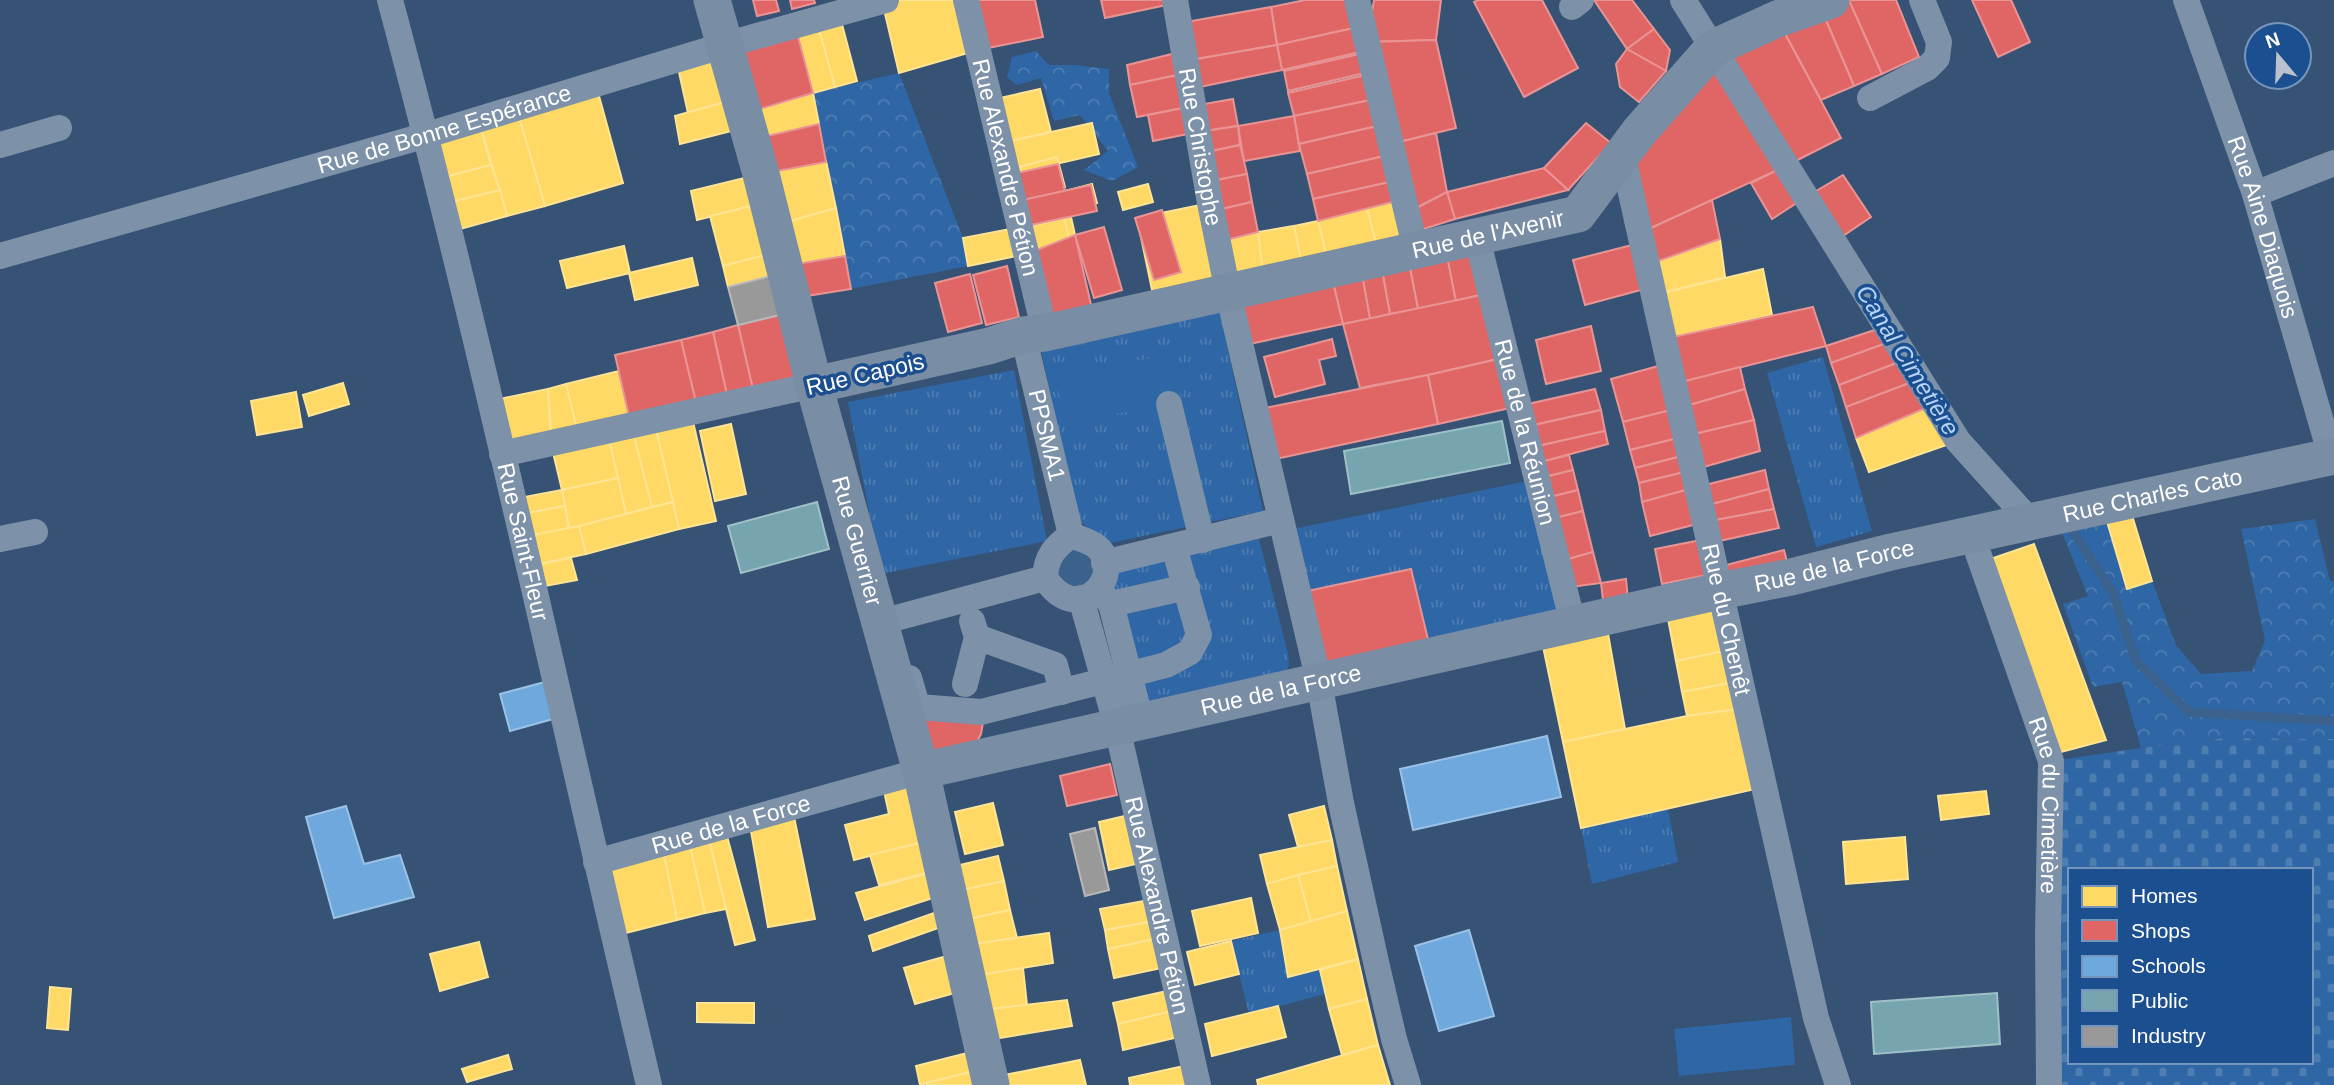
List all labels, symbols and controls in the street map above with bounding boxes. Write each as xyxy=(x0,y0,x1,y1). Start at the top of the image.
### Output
north arrow xyxy=(2243,21,2313,91)
text: N xyxy=(2263,28,2283,53)
street label: Rue Alexandre Pétion xyxy=(967,56,1044,279)
street label: Rue Christophe xyxy=(1174,66,1227,228)
street label: Rue de Bonne Espérance xyxy=(314,79,574,178)
street label: Rue Aine Diaquois xyxy=(2222,133,2303,321)
street label: Rue de l'Avenir xyxy=(1410,204,1567,264)
water label: Canal Cimetière xyxy=(1851,280,1965,440)
street label: Rue de la Réunion xyxy=(1490,336,1561,528)
street label: Rue Capois xyxy=(804,348,926,400)
street label: PPSMA1 xyxy=(1024,387,1071,484)
street label: Rue Saint-Fleur xyxy=(492,460,554,624)
street label: Rue Charles Cato xyxy=(2060,463,2245,527)
street label: Rue Guerrier xyxy=(827,473,888,609)
street label: Rue de la Force xyxy=(1752,534,1917,597)
street label: Rue du Chenêt xyxy=(1697,541,1756,698)
street label: Rue de la Force xyxy=(1198,659,1364,721)
street label: Rue du Cimetière xyxy=(2023,713,2064,894)
street label: Rue de la Force xyxy=(648,790,813,859)
street label: Rue Alexandre Pétion xyxy=(1120,794,1195,1017)
legend xyxy=(2068,868,2313,1064)
text: Homes xyxy=(2131,884,2198,907)
text: Shops xyxy=(2131,919,2191,942)
text: Schools xyxy=(2131,954,2206,977)
text: Public xyxy=(2131,989,2188,1012)
text: Industry xyxy=(2131,1024,2206,1047)

